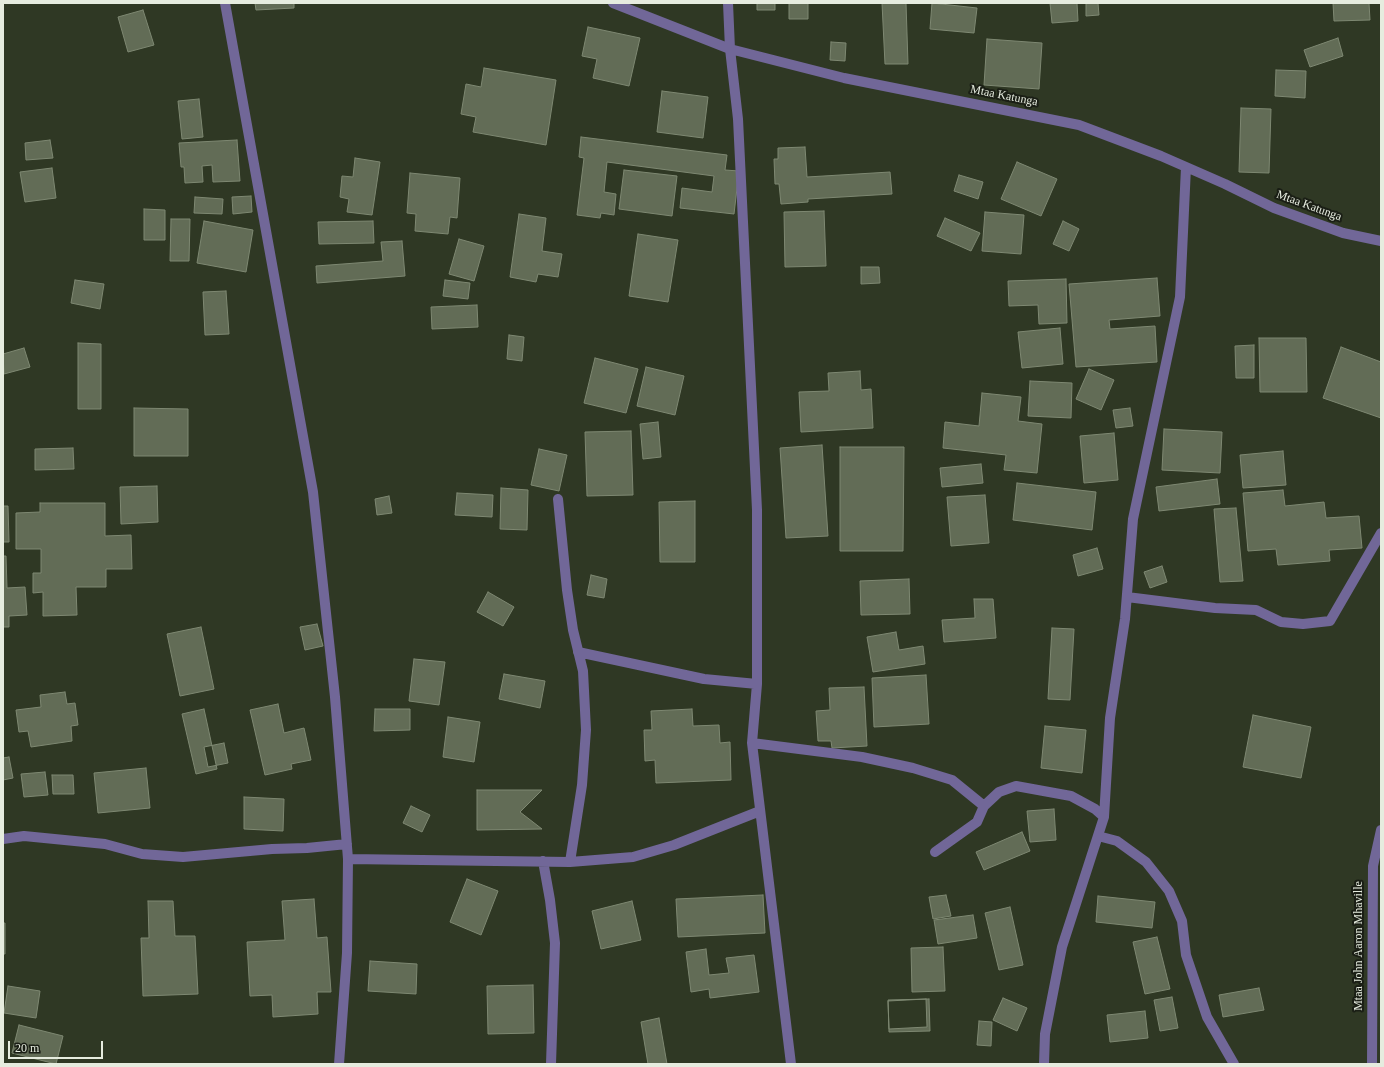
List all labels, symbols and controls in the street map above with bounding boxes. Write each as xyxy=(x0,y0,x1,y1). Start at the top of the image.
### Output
street label: Mtaa Katunga xyxy=(969,82,1039,110)
street label: Mtaa Katunga xyxy=(1274,188,1344,224)
street label: Mtaa John Aaron Mhaville xyxy=(1352,881,1366,1011)
scale bar xyxy=(10,1033,105,1059)
text: 20 m xyxy=(15,1041,39,1055)

